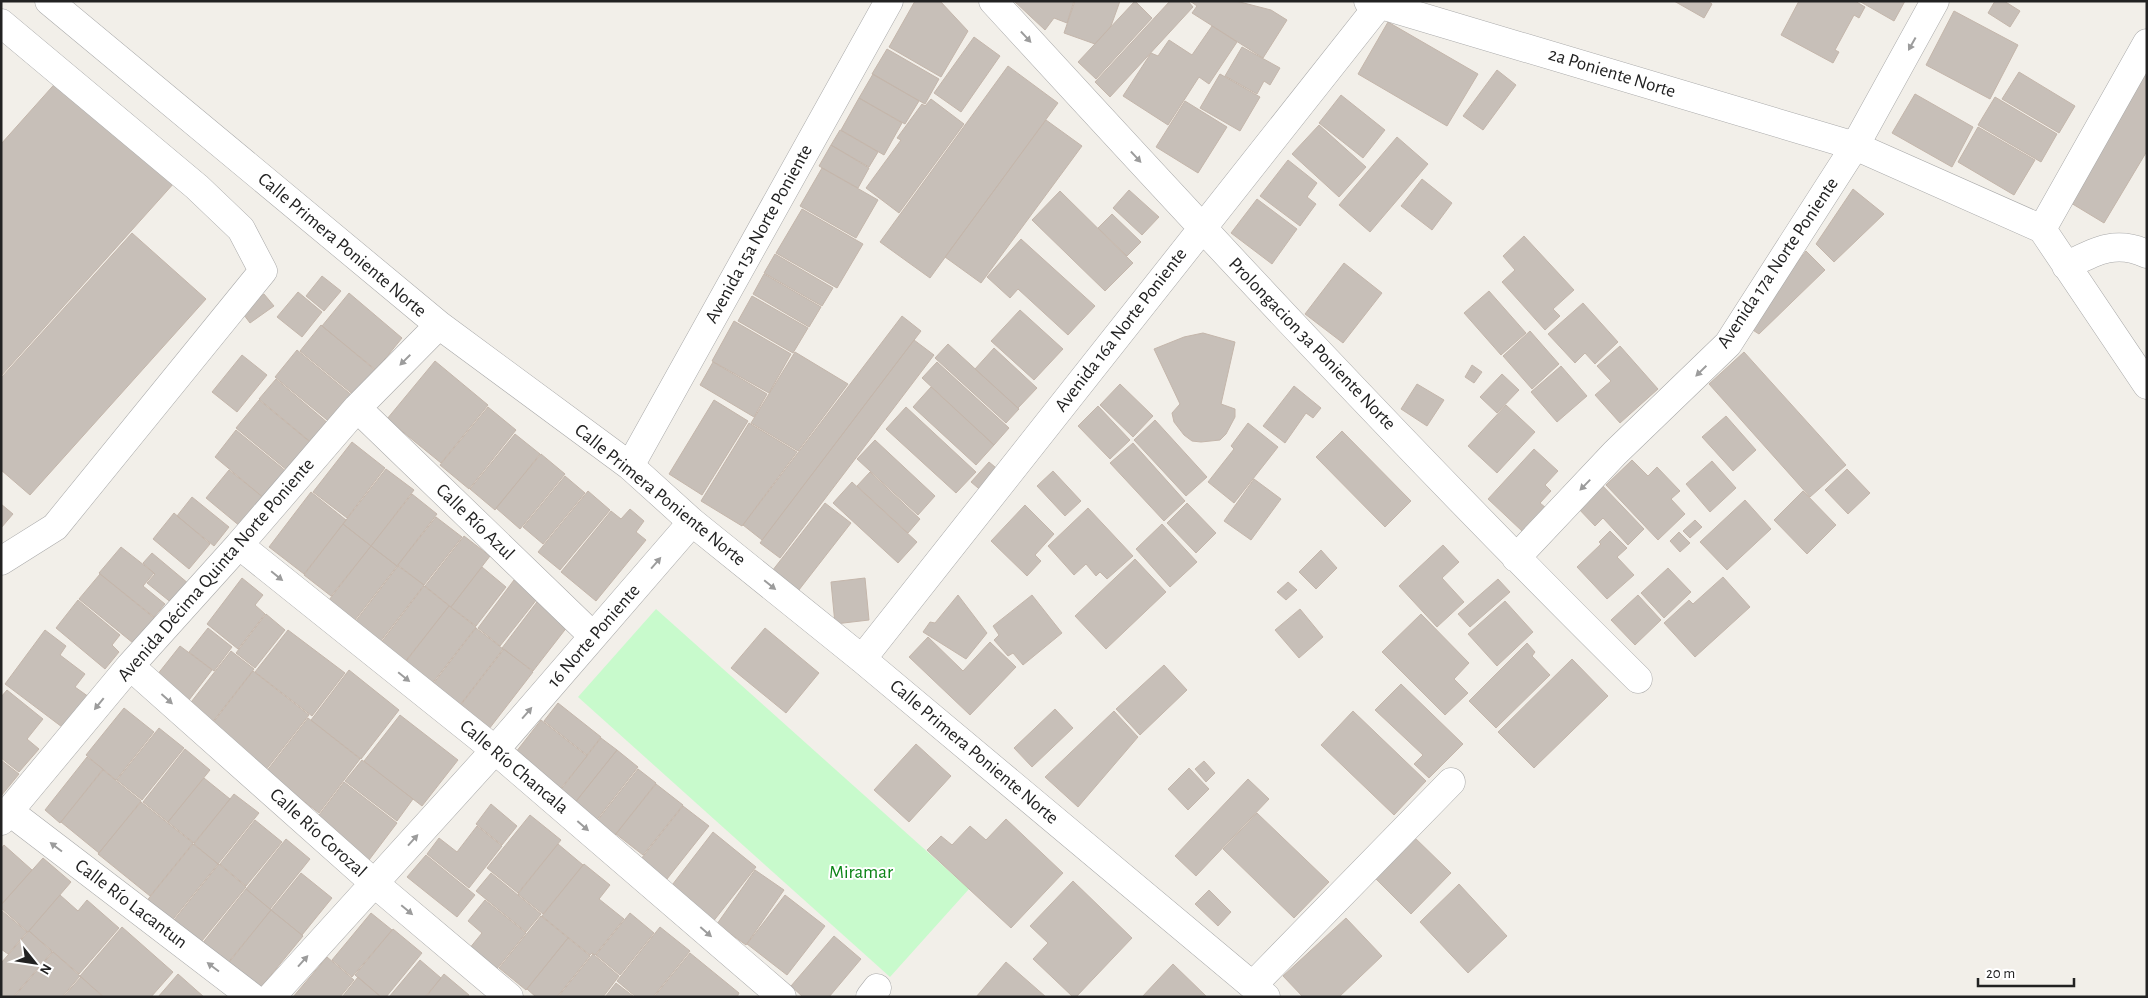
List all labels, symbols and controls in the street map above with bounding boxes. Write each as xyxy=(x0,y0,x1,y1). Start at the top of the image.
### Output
one-way arrow xyxy=(1020,31,1032,43)
one-way arrow xyxy=(1907,37,1916,50)
street label: 2a Poniente Norte xyxy=(1546,45,1678,101)
street label: Avenida 15a Norte Poniente xyxy=(702,141,816,327)
one-way arrow xyxy=(1130,150,1142,162)
street label: Calle Primera Poniente Norte xyxy=(254,169,430,321)
street label: Avenida 17a Norte Poniente xyxy=(1714,174,1842,352)
street label: Avenida 16a Norte Poniente xyxy=(1051,245,1191,415)
street label: Prolongacion 3a Poniente Norte xyxy=(1225,254,1399,434)
one-way arrow xyxy=(399,353,411,365)
one-way arrow xyxy=(1695,364,1707,376)
street label: Calle Primera Poniente Norte xyxy=(571,420,749,570)
street label: Avenida Décima Quinta Norte Poniente xyxy=(114,455,318,685)
one-way arrow xyxy=(1579,478,1591,490)
street label: Calle Río Azul xyxy=(432,480,518,564)
one-way arrow xyxy=(650,558,662,570)
one-way arrow xyxy=(271,570,284,581)
one-way arrow xyxy=(764,580,777,591)
street label: 16 Norte Poniente xyxy=(544,581,644,691)
one-way arrow xyxy=(398,672,411,683)
street label: Calle Primera Poniente Norte xyxy=(886,676,1062,828)
one-way arrow xyxy=(160,693,173,704)
one-way arrow xyxy=(94,697,105,710)
one-way arrow xyxy=(521,707,533,719)
street label: Calle Río Chancala xyxy=(456,716,572,818)
street label: Calle Río Corozal xyxy=(266,785,370,881)
one-way arrow xyxy=(577,820,590,831)
one-way arrow xyxy=(407,834,418,847)
one-way arrow xyxy=(50,842,63,853)
street label: Calle Río Lacantun xyxy=(71,856,191,952)
park label: Miramar xyxy=(829,863,893,882)
one-way arrow xyxy=(400,905,413,916)
one-way arrow xyxy=(700,926,712,938)
north arrow xyxy=(10,938,60,988)
one-way arrow xyxy=(297,955,309,967)
scale bar xyxy=(1978,956,2074,988)
text: N xyxy=(37,961,54,977)
one-way arrow xyxy=(206,962,220,972)
text: 20 m xyxy=(1986,966,2015,981)

